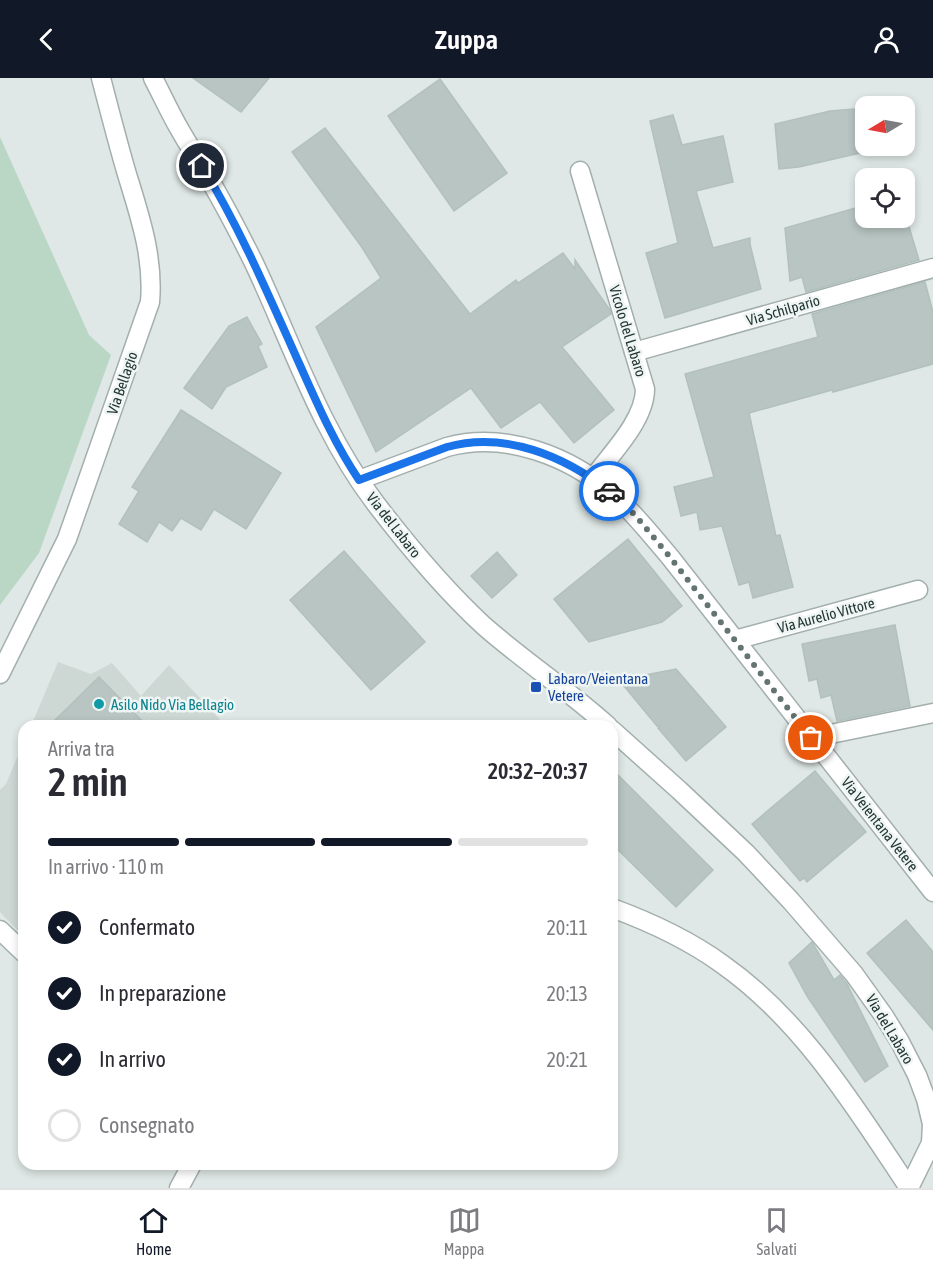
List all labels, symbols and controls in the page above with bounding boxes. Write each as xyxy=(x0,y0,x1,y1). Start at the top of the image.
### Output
icon: back xyxy=(30,23,63,56)
icon: person xyxy=(870,23,903,56)
text: Zuppa xyxy=(435,24,498,55)
north arrow xyxy=(855,96,915,156)
map controls xyxy=(855,96,915,228)
pin xyxy=(176,140,227,191)
icon: home xyxy=(185,149,218,182)
button: locate xyxy=(855,168,915,228)
street label: Vicolo del Labaro xyxy=(606,283,650,379)
street label: Via Schilpario xyxy=(744,291,822,329)
street label: Via Bellagio xyxy=(103,349,141,417)
courier xyxy=(579,461,639,521)
icon: car xyxy=(593,475,626,508)
street label: Via del Labaro xyxy=(363,489,425,561)
street label: Via Aurelio Vittore xyxy=(776,594,877,636)
place label: Labaro/Veientana Vetere xyxy=(548,670,648,704)
marker: Labaro/Veientana Vetere xyxy=(529,680,543,694)
place label: Asilo Nido Via Bellagio xyxy=(111,696,234,713)
marker: Asilo Nido Via Bellagio xyxy=(92,697,106,711)
pin xyxy=(785,712,836,763)
icon: bag xyxy=(794,721,827,754)
text: Arriva tra xyxy=(48,737,115,760)
text: 20:32–20:37 xyxy=(488,758,588,784)
text: 2 min xyxy=(48,760,128,804)
street label: Via Veientana Vetere xyxy=(838,774,922,875)
text: In arrivo · 110 m xyxy=(48,855,164,878)
icon: check xyxy=(48,911,81,944)
text: Confermato xyxy=(99,914,195,940)
text: 20:11 xyxy=(546,916,588,939)
icon: check xyxy=(48,977,81,1010)
text: In preparazione xyxy=(99,980,226,1006)
text: 20:13 xyxy=(546,982,588,1005)
street label: Via del Labaro xyxy=(863,991,917,1067)
icon: check xyxy=(48,1043,81,1076)
text: In arrivo xyxy=(99,1046,166,1072)
text: 20:21 xyxy=(546,1048,588,1071)
text: Consegnato xyxy=(99,1112,194,1138)
tab: Home xyxy=(136,1204,172,1258)
tab: Mappa xyxy=(444,1204,484,1258)
tab: Salvati xyxy=(757,1204,797,1258)

